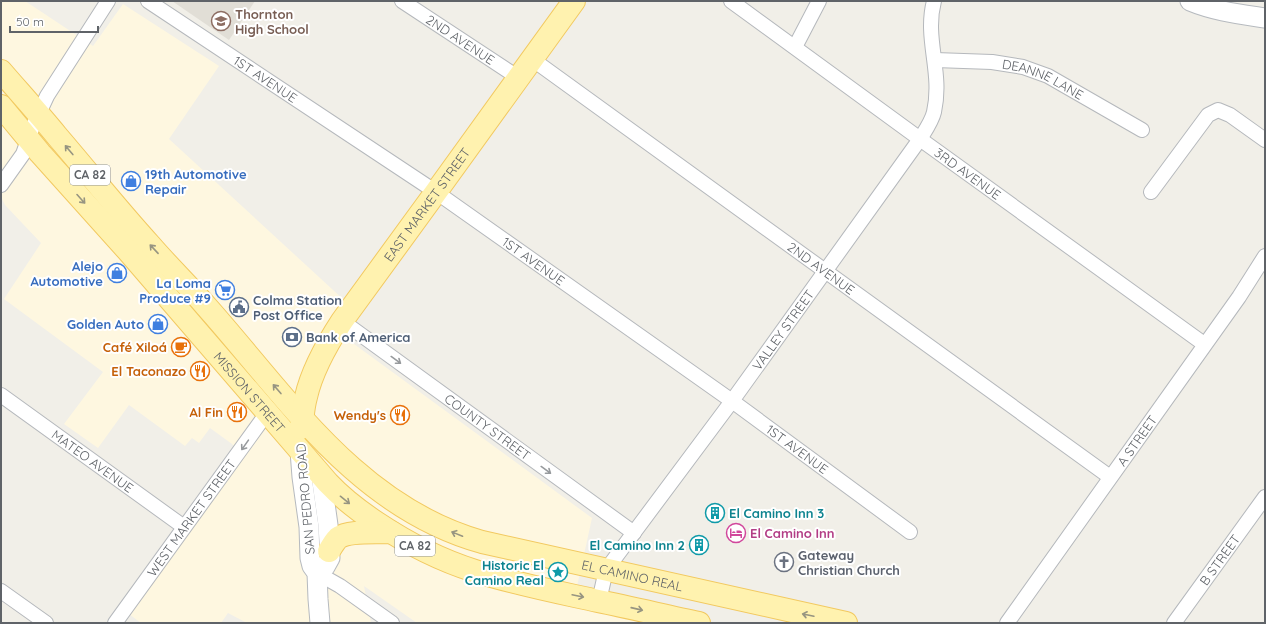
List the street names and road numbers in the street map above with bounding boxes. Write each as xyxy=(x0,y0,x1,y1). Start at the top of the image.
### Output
street label: 2ND AVENUE xyxy=(423,11,498,68)
street label: 1ST AVENUE xyxy=(231,52,300,106)
street label: DEANNE LANE xyxy=(1001,56,1086,103)
street label: EAST MARKET STREET xyxy=(380,144,473,264)
street label: 3RD AVENUE xyxy=(932,144,1004,203)
road number: CA 82 xyxy=(70,165,110,185)
street label: 1ST AVENUE xyxy=(499,233,568,288)
street label: 2ND AVENUE xyxy=(785,239,858,298)
street label: VALLEY STREET xyxy=(749,287,817,373)
street label: MISSION STREET xyxy=(210,348,289,436)
street label: COUNTY STREET xyxy=(441,390,534,463)
street label: A STREET xyxy=(1113,412,1160,469)
street label: 1ST AVENUE xyxy=(763,421,831,477)
street label: MATEO AVENUE xyxy=(49,426,137,496)
street label: SAN PEDRO ROAD xyxy=(292,443,318,555)
street label: WEST MARKET STREET xyxy=(143,456,239,579)
street label: B STREET xyxy=(1196,531,1243,588)
road number: CA 82 xyxy=(395,536,435,556)
street label: EL CAMINO REAL xyxy=(580,556,684,594)

